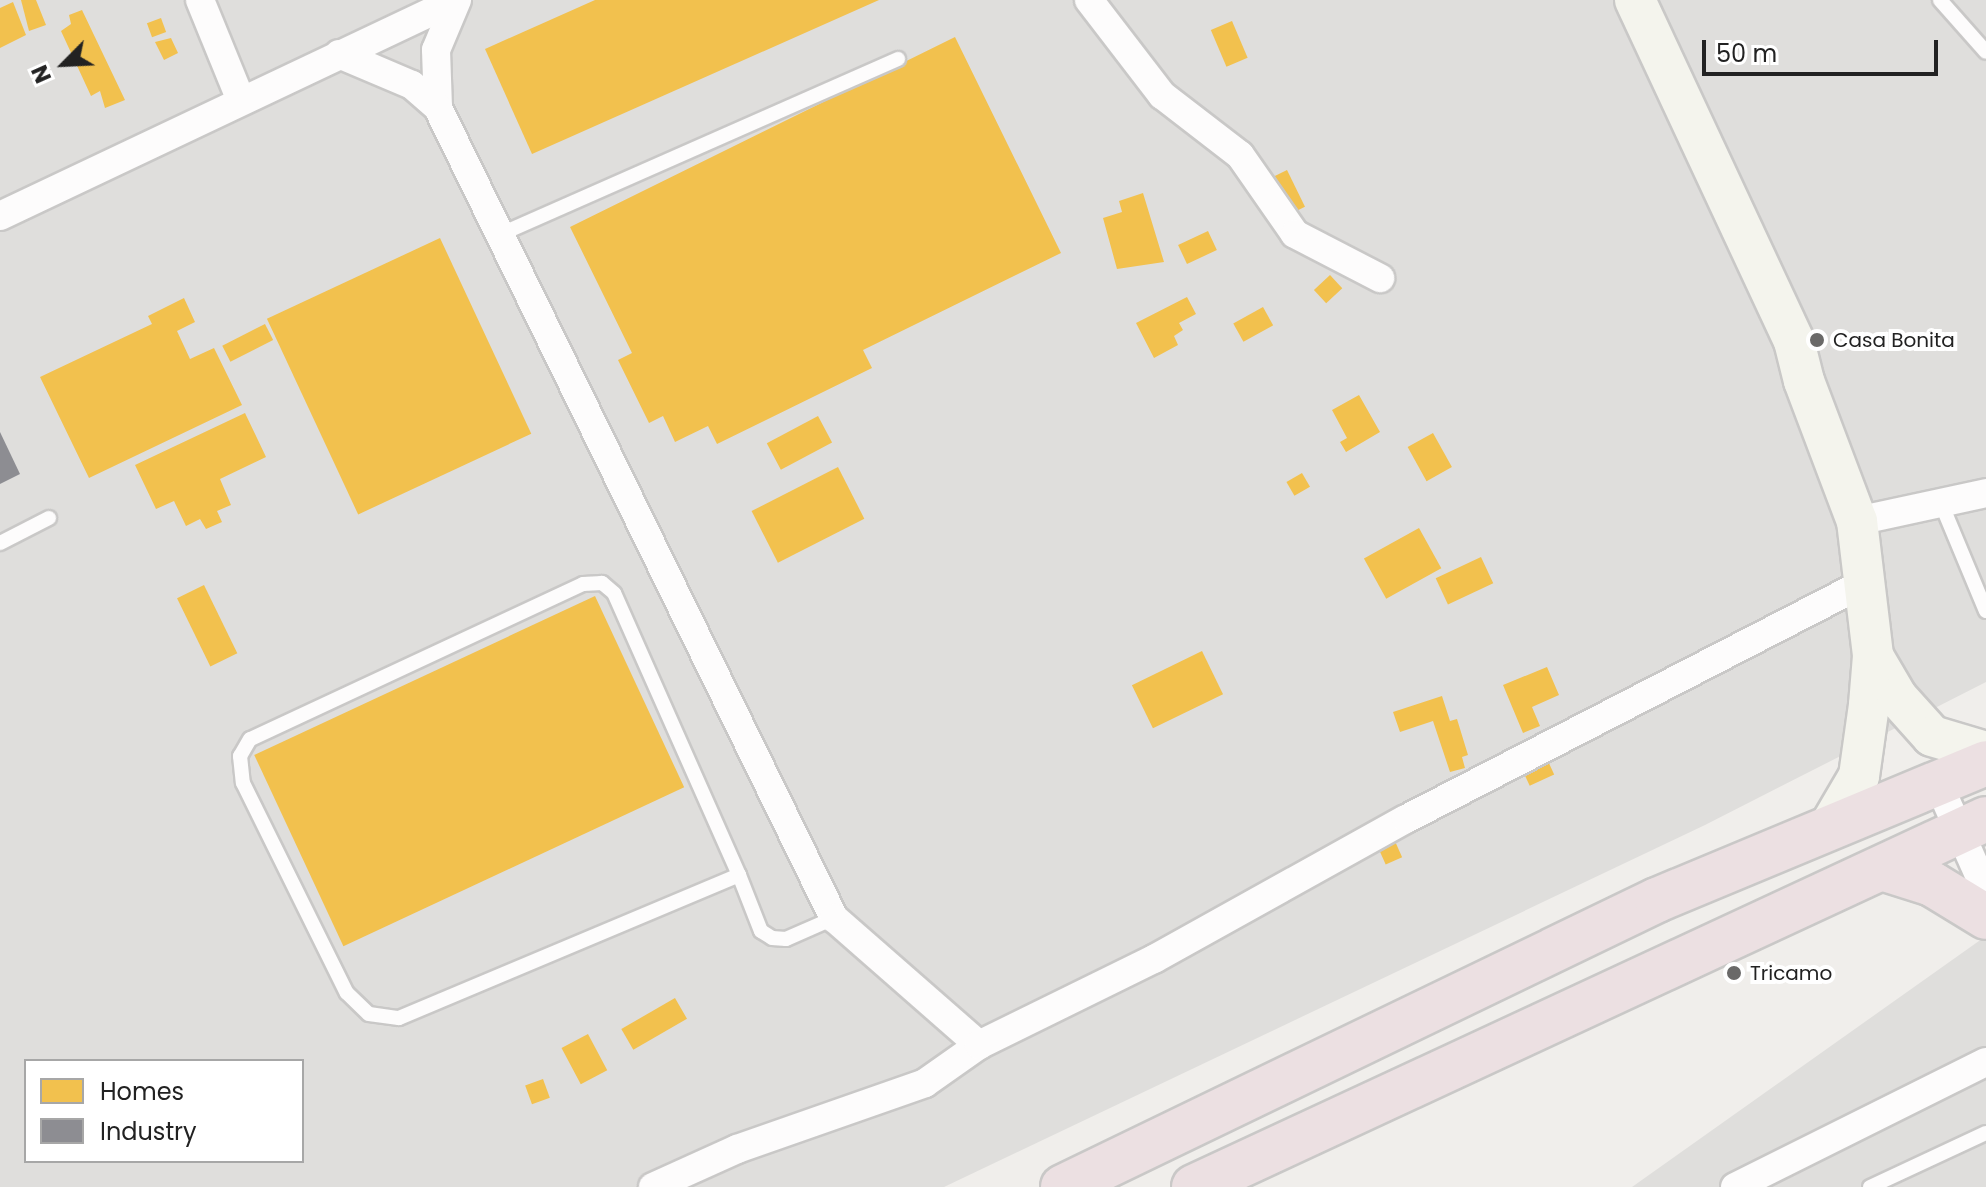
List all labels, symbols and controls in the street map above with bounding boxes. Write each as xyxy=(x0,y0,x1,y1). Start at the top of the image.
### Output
north arrow xyxy=(24,24,104,104)
scale bar xyxy=(1706,24,1942,74)
text: 50 m xyxy=(1716,37,1777,70)
text: N xyxy=(24,60,59,88)
place label: Casa Bonita xyxy=(1833,328,1955,352)
marker: Casa Bonita xyxy=(1808,331,1826,349)
place label: Tricamo xyxy=(1750,961,1832,985)
marker: Tricamo xyxy=(1725,964,1743,982)
legend xyxy=(24,1059,304,1163)
text: Homes xyxy=(100,1075,184,1108)
text: Industry xyxy=(100,1115,197,1148)

